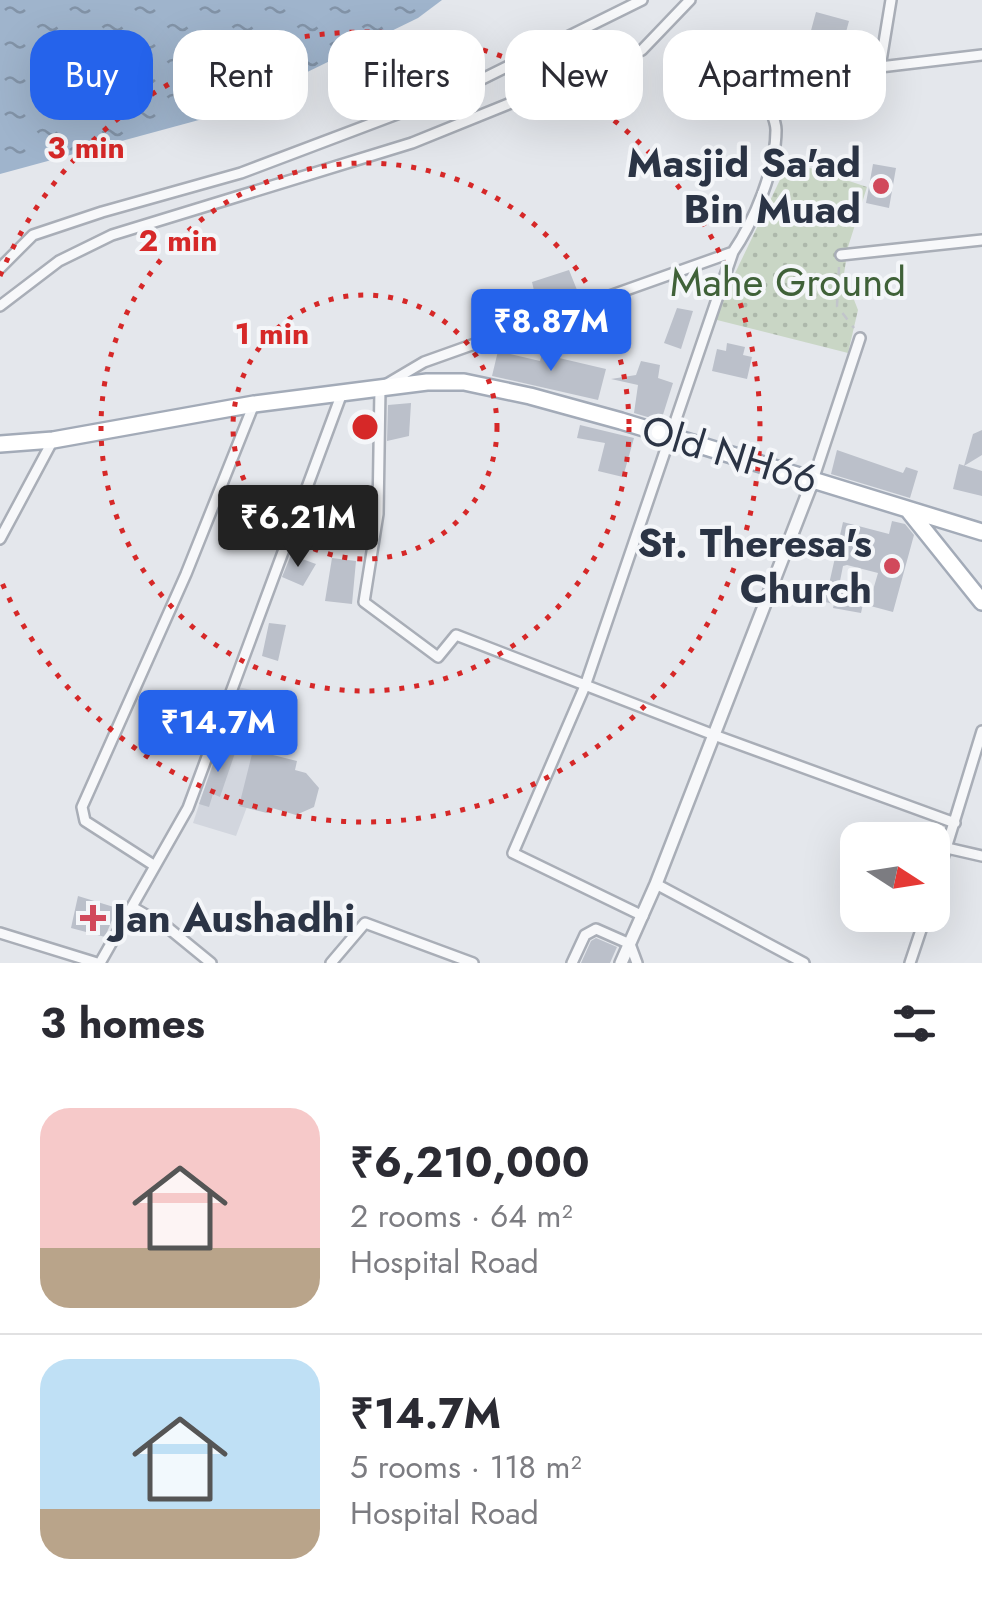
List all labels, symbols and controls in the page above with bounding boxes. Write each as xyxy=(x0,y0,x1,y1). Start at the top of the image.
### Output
chip: Buy xyxy=(30,30,153,120)
chip: Rent xyxy=(173,30,308,120)
chip: Filters xyxy=(328,30,485,120)
chip: New xyxy=(505,30,643,120)
chip: Apartment xyxy=(663,30,886,120)
text: 3 min xyxy=(47,126,125,169)
place label: Masjid Sa'ad Bin Muad xyxy=(627,134,861,238)
marker: Masjid Sa'ad Bin Muad xyxy=(870,175,892,197)
text: 2 min xyxy=(139,219,217,262)
park label: Mahe Ground xyxy=(670,253,906,311)
pin: ₹8.87M xyxy=(470,289,632,374)
text: ₹8.87M xyxy=(493,298,609,344)
text: 1 min xyxy=(235,312,309,355)
street label: Old NH66 xyxy=(635,400,825,508)
centre of rings xyxy=(347,409,383,445)
pin: ₹6.21M xyxy=(217,485,379,570)
text: ₹6.21M xyxy=(240,494,356,540)
place label: St. Theresa's Church xyxy=(637,514,872,618)
marker: St. Theresa's Church xyxy=(881,555,903,577)
pin: ₹14.7M xyxy=(137,690,299,775)
text: ₹14.7M xyxy=(160,699,276,745)
north arrow xyxy=(840,822,950,932)
map controls xyxy=(840,822,950,932)
place label: Jan Aushadhi xyxy=(106,889,355,947)
marker: Jan Aushadhi xyxy=(82,907,104,929)
text: 3 homes xyxy=(40,993,205,1054)
icon: filters xyxy=(887,996,942,1051)
text: ₹6,210,000 xyxy=(350,1132,589,1193)
icon: home xyxy=(120,1148,240,1268)
text: 2 rooms · 64 m² xyxy=(350,1193,573,1239)
text: Hospital Road xyxy=(350,1239,539,1285)
text: ₹14.7M xyxy=(350,1383,501,1444)
icon: home xyxy=(120,1399,240,1519)
text: 5 rooms · 118 m² xyxy=(350,1444,582,1490)
text: Hospital Road xyxy=(350,1490,539,1536)

